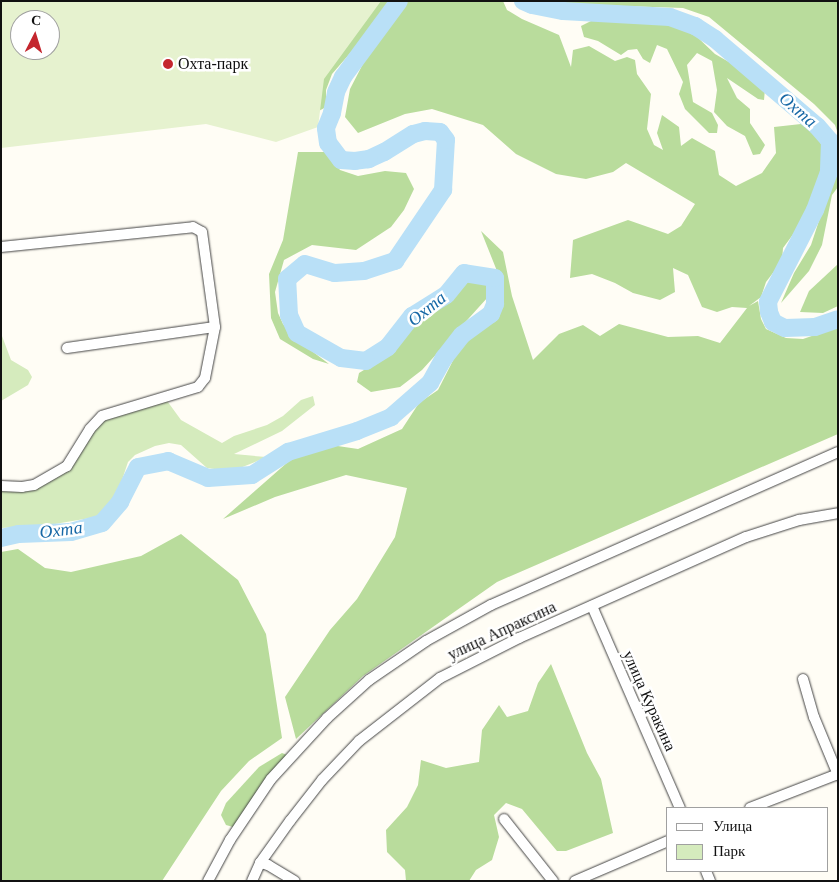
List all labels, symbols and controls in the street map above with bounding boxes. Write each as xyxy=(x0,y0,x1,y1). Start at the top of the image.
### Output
north arrow xyxy=(10,10,60,60)
text: С xyxy=(31,13,42,28)
place label: Охта-парк xyxy=(178,54,248,74)
marker: Охта-парк xyxy=(162,58,174,70)
water label: Охта xyxy=(775,88,821,132)
water label: Охта xyxy=(403,287,451,331)
water label: Охта xyxy=(38,517,84,543)
street label: улица Апраксина xyxy=(445,597,559,665)
street label: улица Куракина xyxy=(618,648,680,754)
legend xyxy=(666,807,829,872)
text: Улица xyxy=(713,818,752,834)
text: Парк xyxy=(713,843,745,859)

